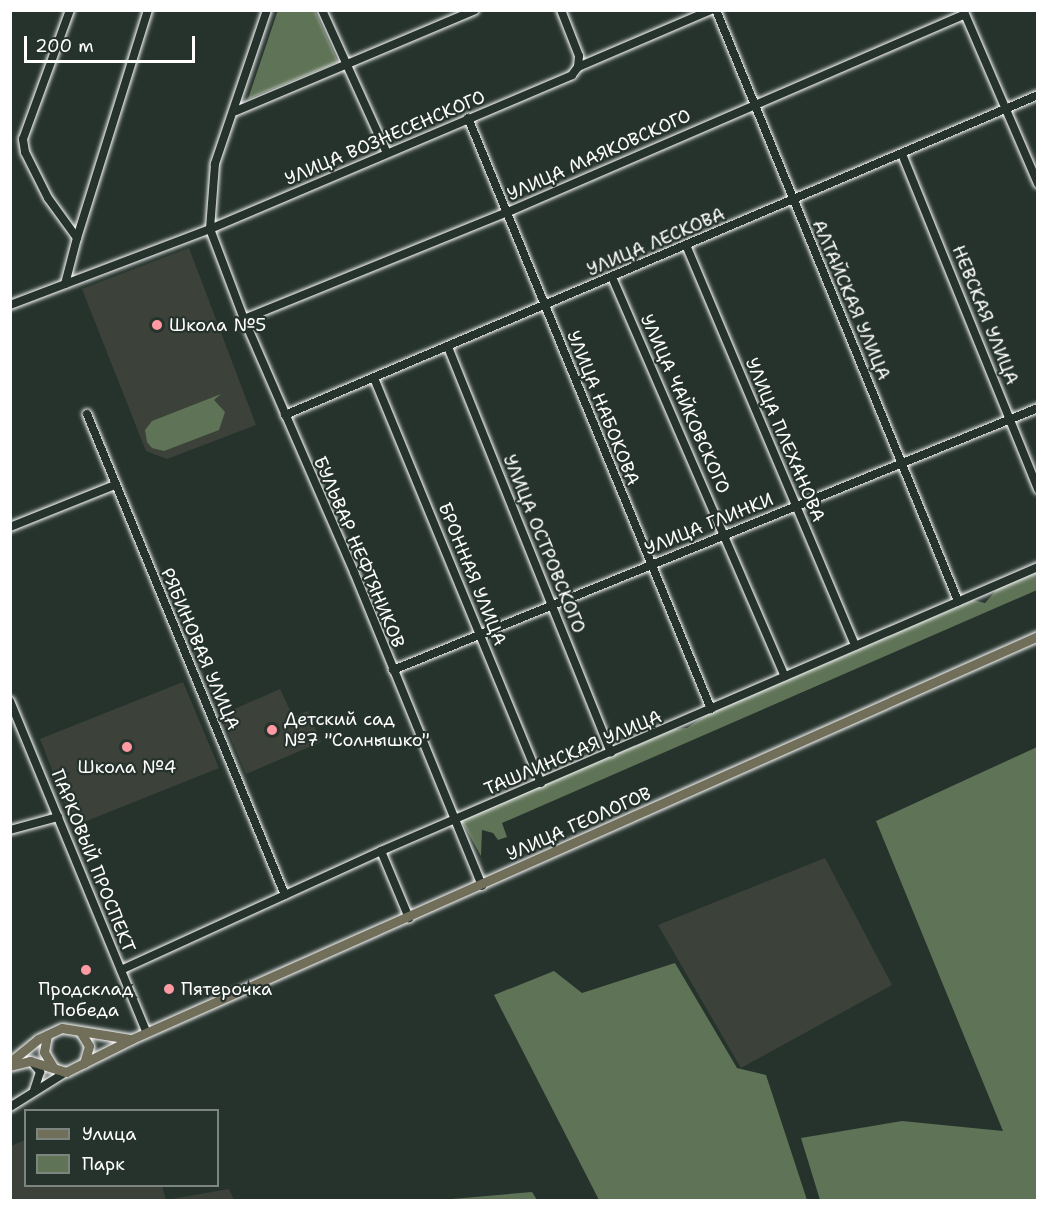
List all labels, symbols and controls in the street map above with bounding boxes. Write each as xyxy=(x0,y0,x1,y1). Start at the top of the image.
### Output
scale bar xyxy=(27,24,198,62)
text: 200 m xyxy=(35,34,94,58)
street label: УЛИЦА ВОЗНЕСЕНСКОГО xyxy=(282,86,488,190)
street label: УЛИЦА МАЯКОВСКОГО xyxy=(504,105,694,205)
street label: УЛИЦА ЛЕСКОВА xyxy=(584,203,728,281)
street label: АЛТАЙСКАЯ УЛИЦА xyxy=(807,216,895,384)
street label: НЕВСКАЯ УЛИЦА xyxy=(947,242,1023,388)
street label: УЛИЦА ЧАЙКОВСКОГО xyxy=(636,311,734,497)
place label: Школа №5 xyxy=(169,314,266,336)
marker: Школа №5 xyxy=(150,318,164,332)
street label: УЛИЦА НАБОКОВА xyxy=(562,327,644,489)
street label: УЛИЦА ПЛЕХАНОВА xyxy=(741,355,829,525)
street label: УЛИЦА ОСТРОВСКОГО xyxy=(498,451,590,637)
street label: БУЛЬВАР НЕФТЯНИКОВ xyxy=(309,453,409,651)
street label: УЛИЦА ГЛИНКИ xyxy=(641,488,777,560)
street label: БРОННАЯ УЛИЦА xyxy=(433,499,511,649)
street label: РЯБИНОВАЯ УЛИЦА xyxy=(156,565,244,733)
street label: ТАШЛИНСКАЯ УЛИЦА xyxy=(481,706,665,800)
place label: Детский сад №7 "Солнышко" xyxy=(284,709,430,752)
marker: Детский сад №7 "Солнышко" xyxy=(265,723,279,737)
marker: Школа №4 xyxy=(120,740,134,754)
place label: Школа №4 xyxy=(78,756,176,778)
street label: ПАРКОВЫЙ ПРОСПЕКТ xyxy=(46,766,140,956)
street label: УЛИЦА ГЕОЛОГОВ xyxy=(503,782,655,866)
marker: Продсклад Победа xyxy=(79,963,93,977)
place label: Пятерочка xyxy=(181,978,272,1000)
place label: Продсклад Победа xyxy=(38,979,134,1022)
marker: Пятерочка xyxy=(162,982,176,996)
legend xyxy=(24,1109,219,1187)
text: Улица xyxy=(82,1122,136,1146)
text: Парк xyxy=(82,1152,125,1176)

